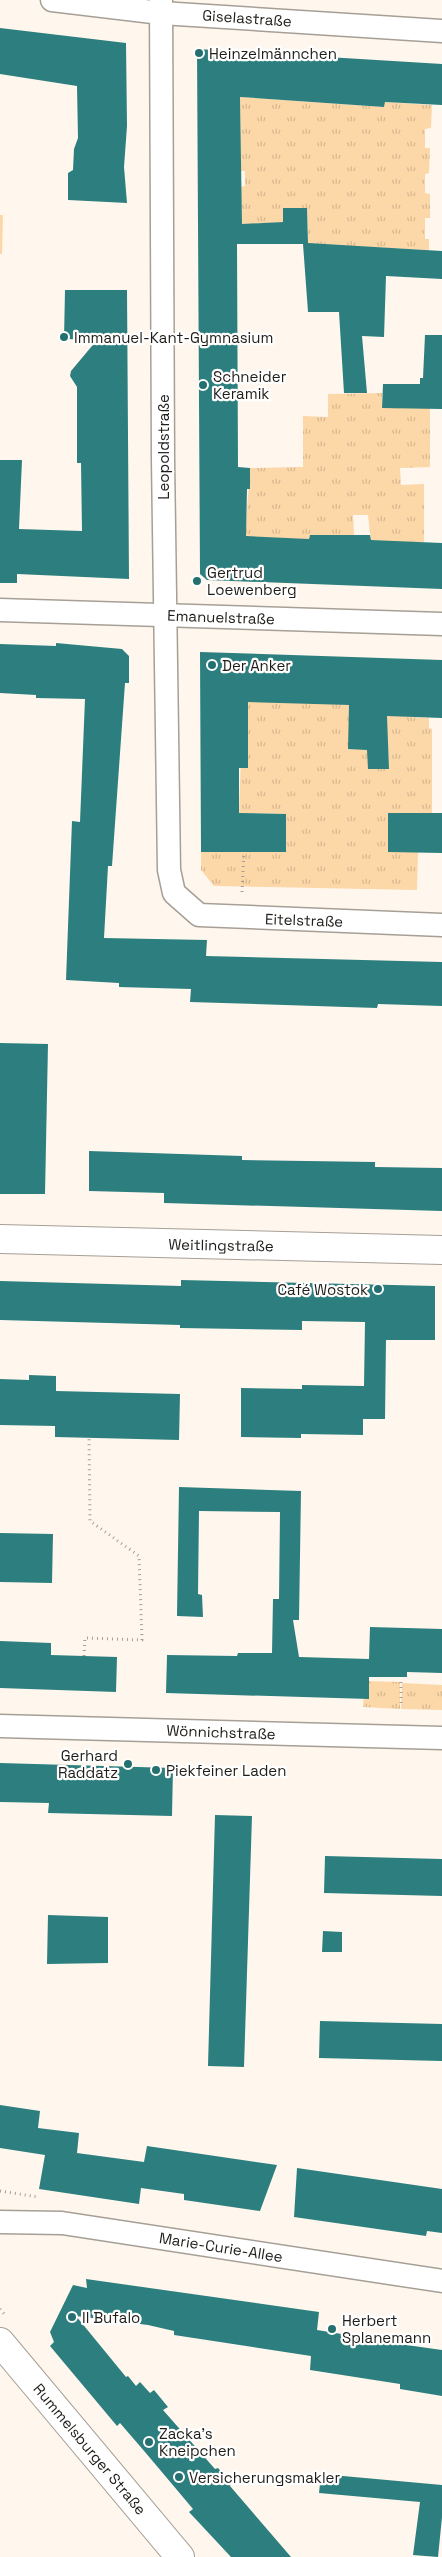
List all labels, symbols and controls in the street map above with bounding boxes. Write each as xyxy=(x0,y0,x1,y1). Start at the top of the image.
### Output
street label: Giselastraße xyxy=(202,5,292,31)
place label: Heinzelmännchen xyxy=(209,44,337,63)
marker: Heinzelmännchen xyxy=(193,47,205,59)
place label: Immanuel-Kant-Gymnasium xyxy=(74,328,273,347)
marker: Immanuel-Kant-Gymnasium xyxy=(58,331,70,343)
place label: Schneider Keramik xyxy=(213,367,287,403)
marker: Schneider Keramik xyxy=(197,379,209,391)
street label: Leopoldstraße xyxy=(154,394,173,500)
place label: Gertrud Loewenberg xyxy=(207,563,297,599)
marker: Gertrud Loewenberg xyxy=(191,575,203,587)
street label: Emanuelstraße xyxy=(167,606,275,628)
place label: Der Anker xyxy=(222,656,291,675)
marker: Der Anker xyxy=(206,659,218,671)
street label: Eitelstraße xyxy=(265,909,344,931)
street label: Weitlingstraße xyxy=(168,1235,274,1255)
place label: Café Wostok xyxy=(277,1280,368,1299)
marker: Café Wostok xyxy=(372,1283,384,1295)
street label: Wönnichstraße xyxy=(166,1721,276,1743)
place label: Gerhard Raddatz xyxy=(58,1746,118,1782)
marker: Gerhard Raddatz xyxy=(122,1758,134,1770)
place label: Piekfeiner Laden xyxy=(166,1761,286,1780)
marker: Piekfeiner Laden xyxy=(150,1764,162,1776)
street label: Marie-Curie-Allee xyxy=(158,2228,284,2266)
place label: Il Bufalo xyxy=(82,2308,140,2327)
marker: Il Bufalo xyxy=(66,2311,78,2323)
place label: Herbert Splanemann xyxy=(342,2311,431,2347)
marker: Herbert Splanemann xyxy=(326,2323,338,2335)
street label: Rummelsburger Straße xyxy=(30,2379,151,2519)
place label: Zacka's Kneipchen xyxy=(159,2424,236,2460)
marker: Zacka's Kneipchen xyxy=(143,2436,155,2448)
place label: Versicherungsmakler xyxy=(189,2468,340,2487)
marker: Versicherungsmakler xyxy=(173,2471,185,2483)

